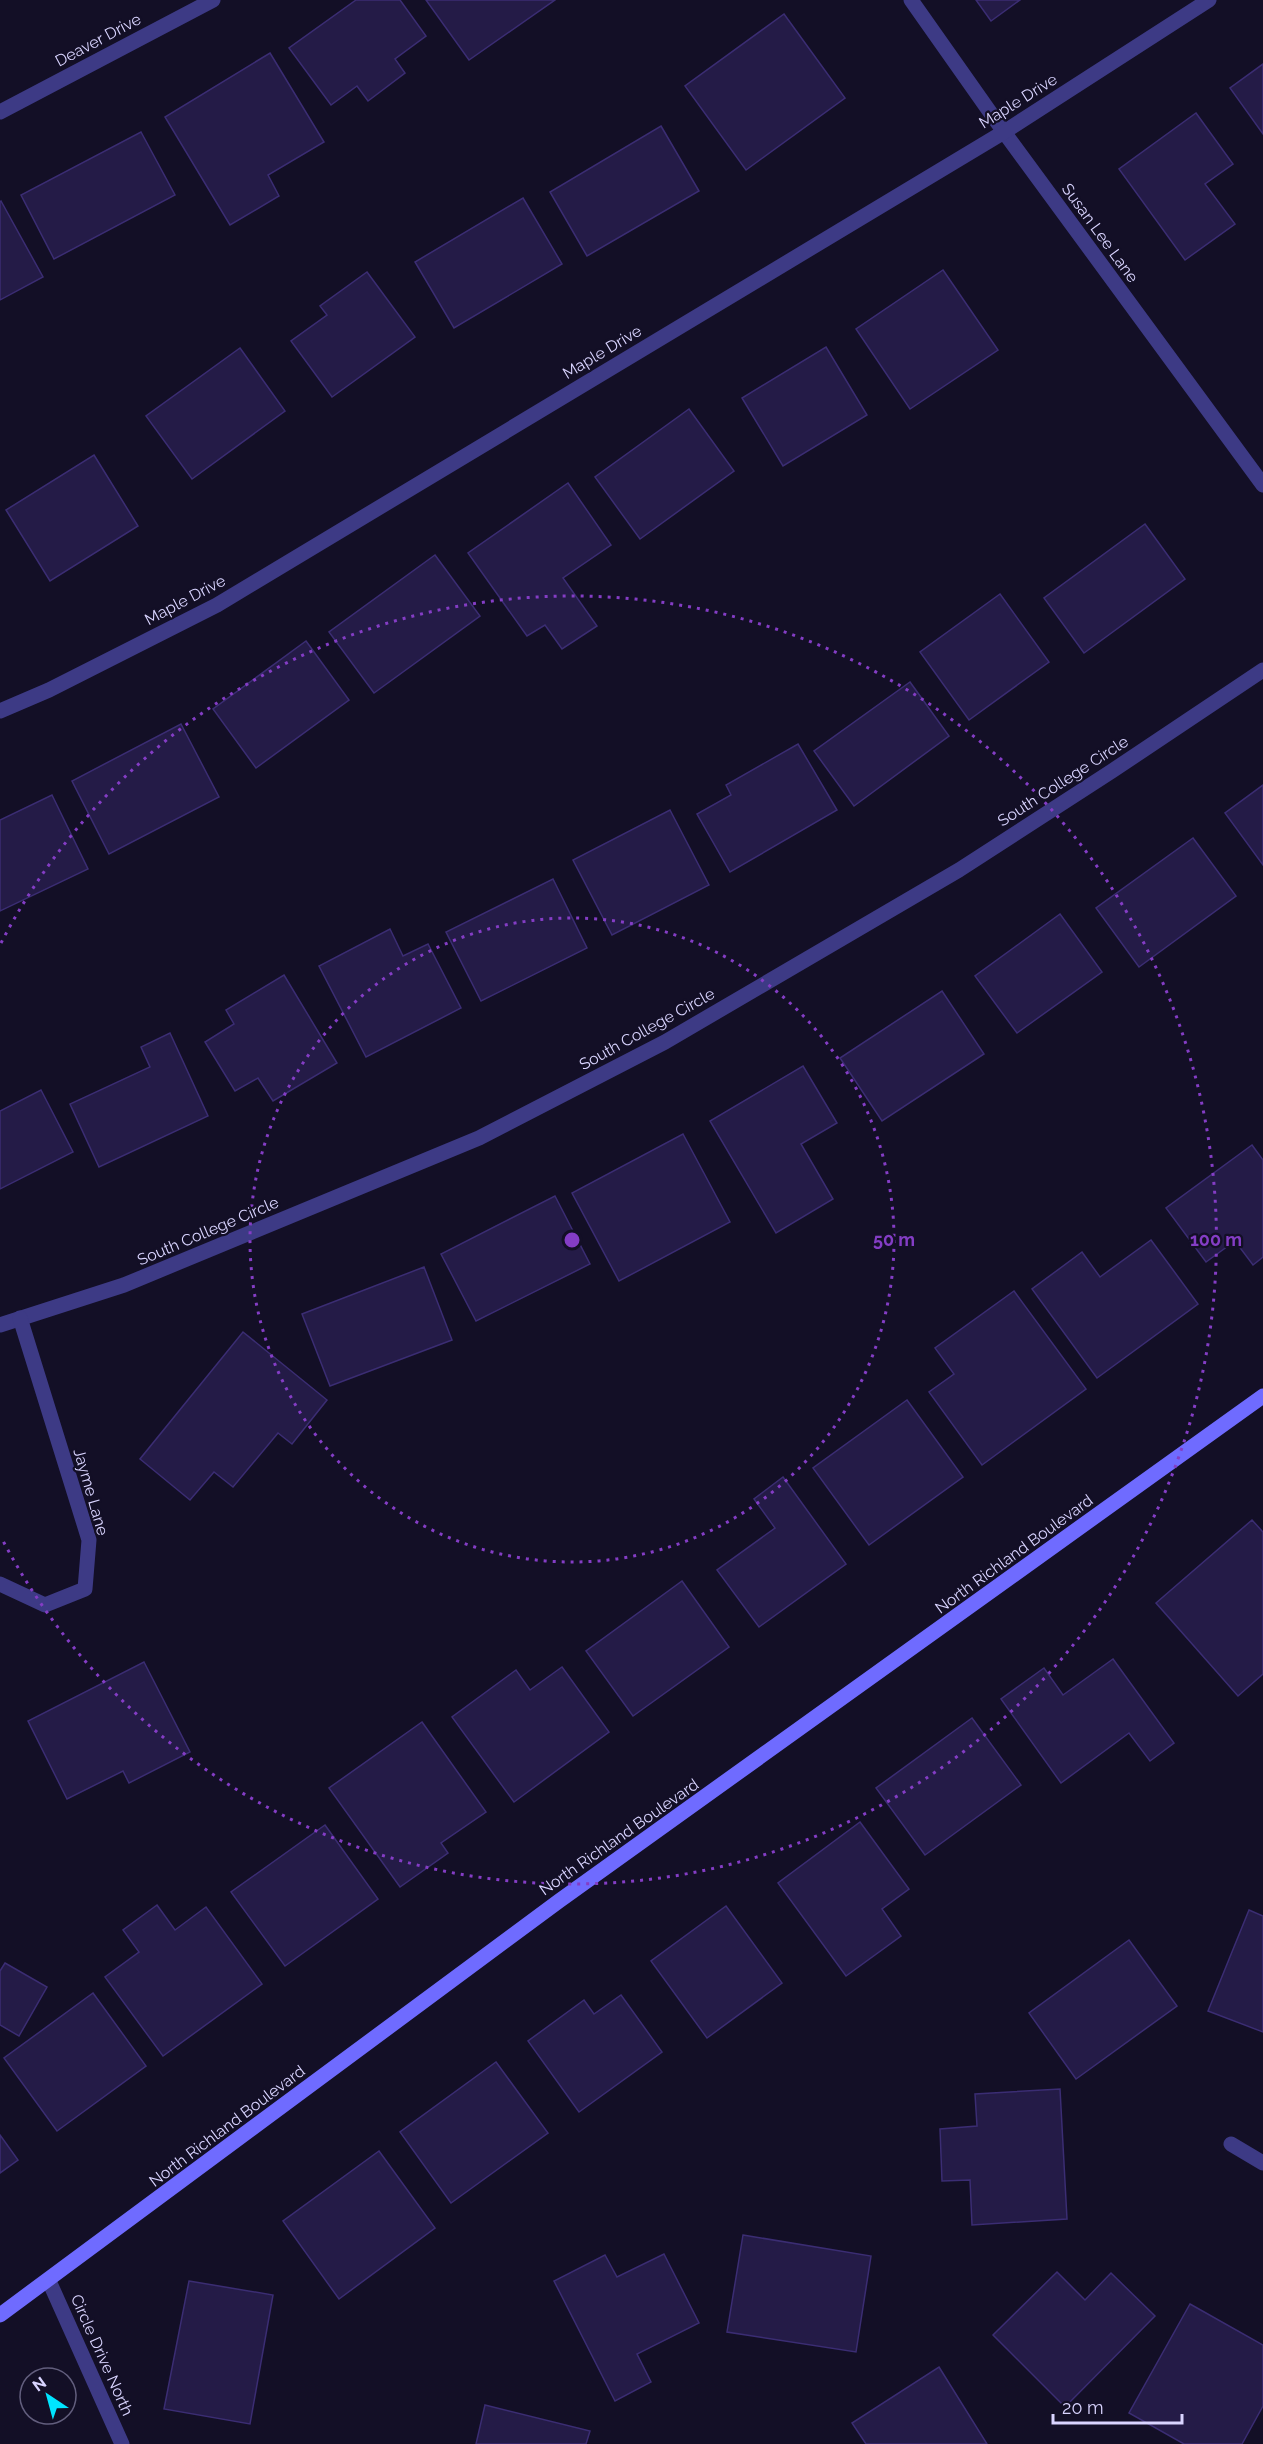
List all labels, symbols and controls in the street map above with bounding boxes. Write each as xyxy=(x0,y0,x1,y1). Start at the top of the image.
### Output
street label: Deaver Drive xyxy=(52,9,144,71)
street label: Maple Drive xyxy=(975,69,1061,133)
street label: Susan Lee Lane xyxy=(1058,180,1142,286)
street label: Maple Drive xyxy=(559,321,645,383)
street label: Maple Drive xyxy=(141,571,229,629)
street label: South College Circle xyxy=(994,732,1132,830)
street label: South College Circle xyxy=(576,984,718,1074)
street label: South College Circle xyxy=(134,1193,282,1269)
text: 50 m xyxy=(873,1229,915,1250)
text: 100 m xyxy=(1190,1229,1242,1250)
centre of rings xyxy=(562,1230,582,1250)
street label: Jayme Lane xyxy=(70,1446,112,1538)
street label: North Richland Boulevard xyxy=(932,1490,1097,1618)
street label: North Richland Boulevard xyxy=(536,1775,702,1899)
street label: North Richland Boulevard xyxy=(145,2061,309,2191)
street label: Circle Drive North xyxy=(67,2291,137,2419)
north arrow xyxy=(18,2366,78,2426)
text: N xyxy=(29,2373,50,2396)
scale bar xyxy=(1053,2387,1182,2425)
text: 20 m xyxy=(1062,2397,1104,2418)

